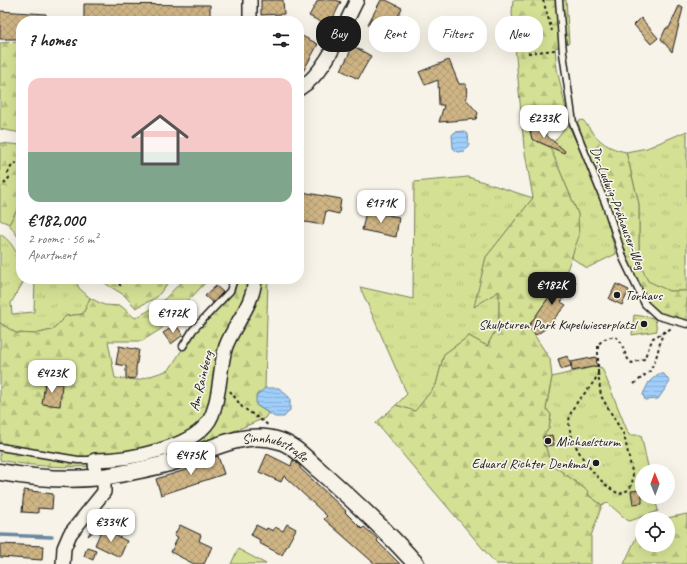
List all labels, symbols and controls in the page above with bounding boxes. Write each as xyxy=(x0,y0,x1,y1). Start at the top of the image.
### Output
chip: Buy xyxy=(316,16,361,52)
chip: Rent xyxy=(369,16,420,52)
chip: Filters xyxy=(428,16,487,52)
chip: New xyxy=(495,16,543,52)
icon: filters xyxy=(270,29,292,51)
text: 7 homes xyxy=(28,30,76,51)
icon: home xyxy=(124,104,196,176)
pin: €233K xyxy=(516,105,572,139)
text: €233K xyxy=(529,110,559,126)
street label: Dr.-Ludwig-Prähauser-Weg xyxy=(587,144,650,273)
pin: €171K xyxy=(353,190,409,224)
text: €171K xyxy=(366,195,396,211)
text: €182,000 xyxy=(28,210,85,231)
text: 2 rooms · 56 m² xyxy=(28,231,98,247)
text: Apartment xyxy=(28,247,76,263)
pin: €182K xyxy=(524,272,580,306)
text: €182K xyxy=(537,277,567,293)
place label: Torhaus xyxy=(625,287,663,304)
marker: Torhaus xyxy=(612,290,622,300)
pin: €172K xyxy=(145,300,201,334)
text: €172K xyxy=(158,305,188,321)
place label: Skulpturen Park Kupelwieserplatzl xyxy=(479,316,639,333)
marker: Skulpturen Park Kupelwieserplatzl xyxy=(639,319,649,329)
street label: Am Rainberg xyxy=(185,348,217,413)
pin: €423K xyxy=(24,360,80,394)
text: €423K xyxy=(37,365,67,381)
street label: Sinnhubstraße xyxy=(241,429,313,466)
place label: Michaelsturm xyxy=(556,433,621,450)
marker: Michaelsturm xyxy=(543,436,553,446)
pin: €475K xyxy=(163,442,219,476)
text: €475K xyxy=(176,447,206,463)
place label: Eduard Richter Denkmal xyxy=(471,455,591,472)
marker: Eduard Richter Denkmal xyxy=(591,458,601,468)
north arrow xyxy=(635,464,675,504)
map controls xyxy=(635,464,675,552)
pin: €334K xyxy=(83,509,139,543)
button: locate xyxy=(635,512,675,552)
text: €334K xyxy=(96,514,126,530)

